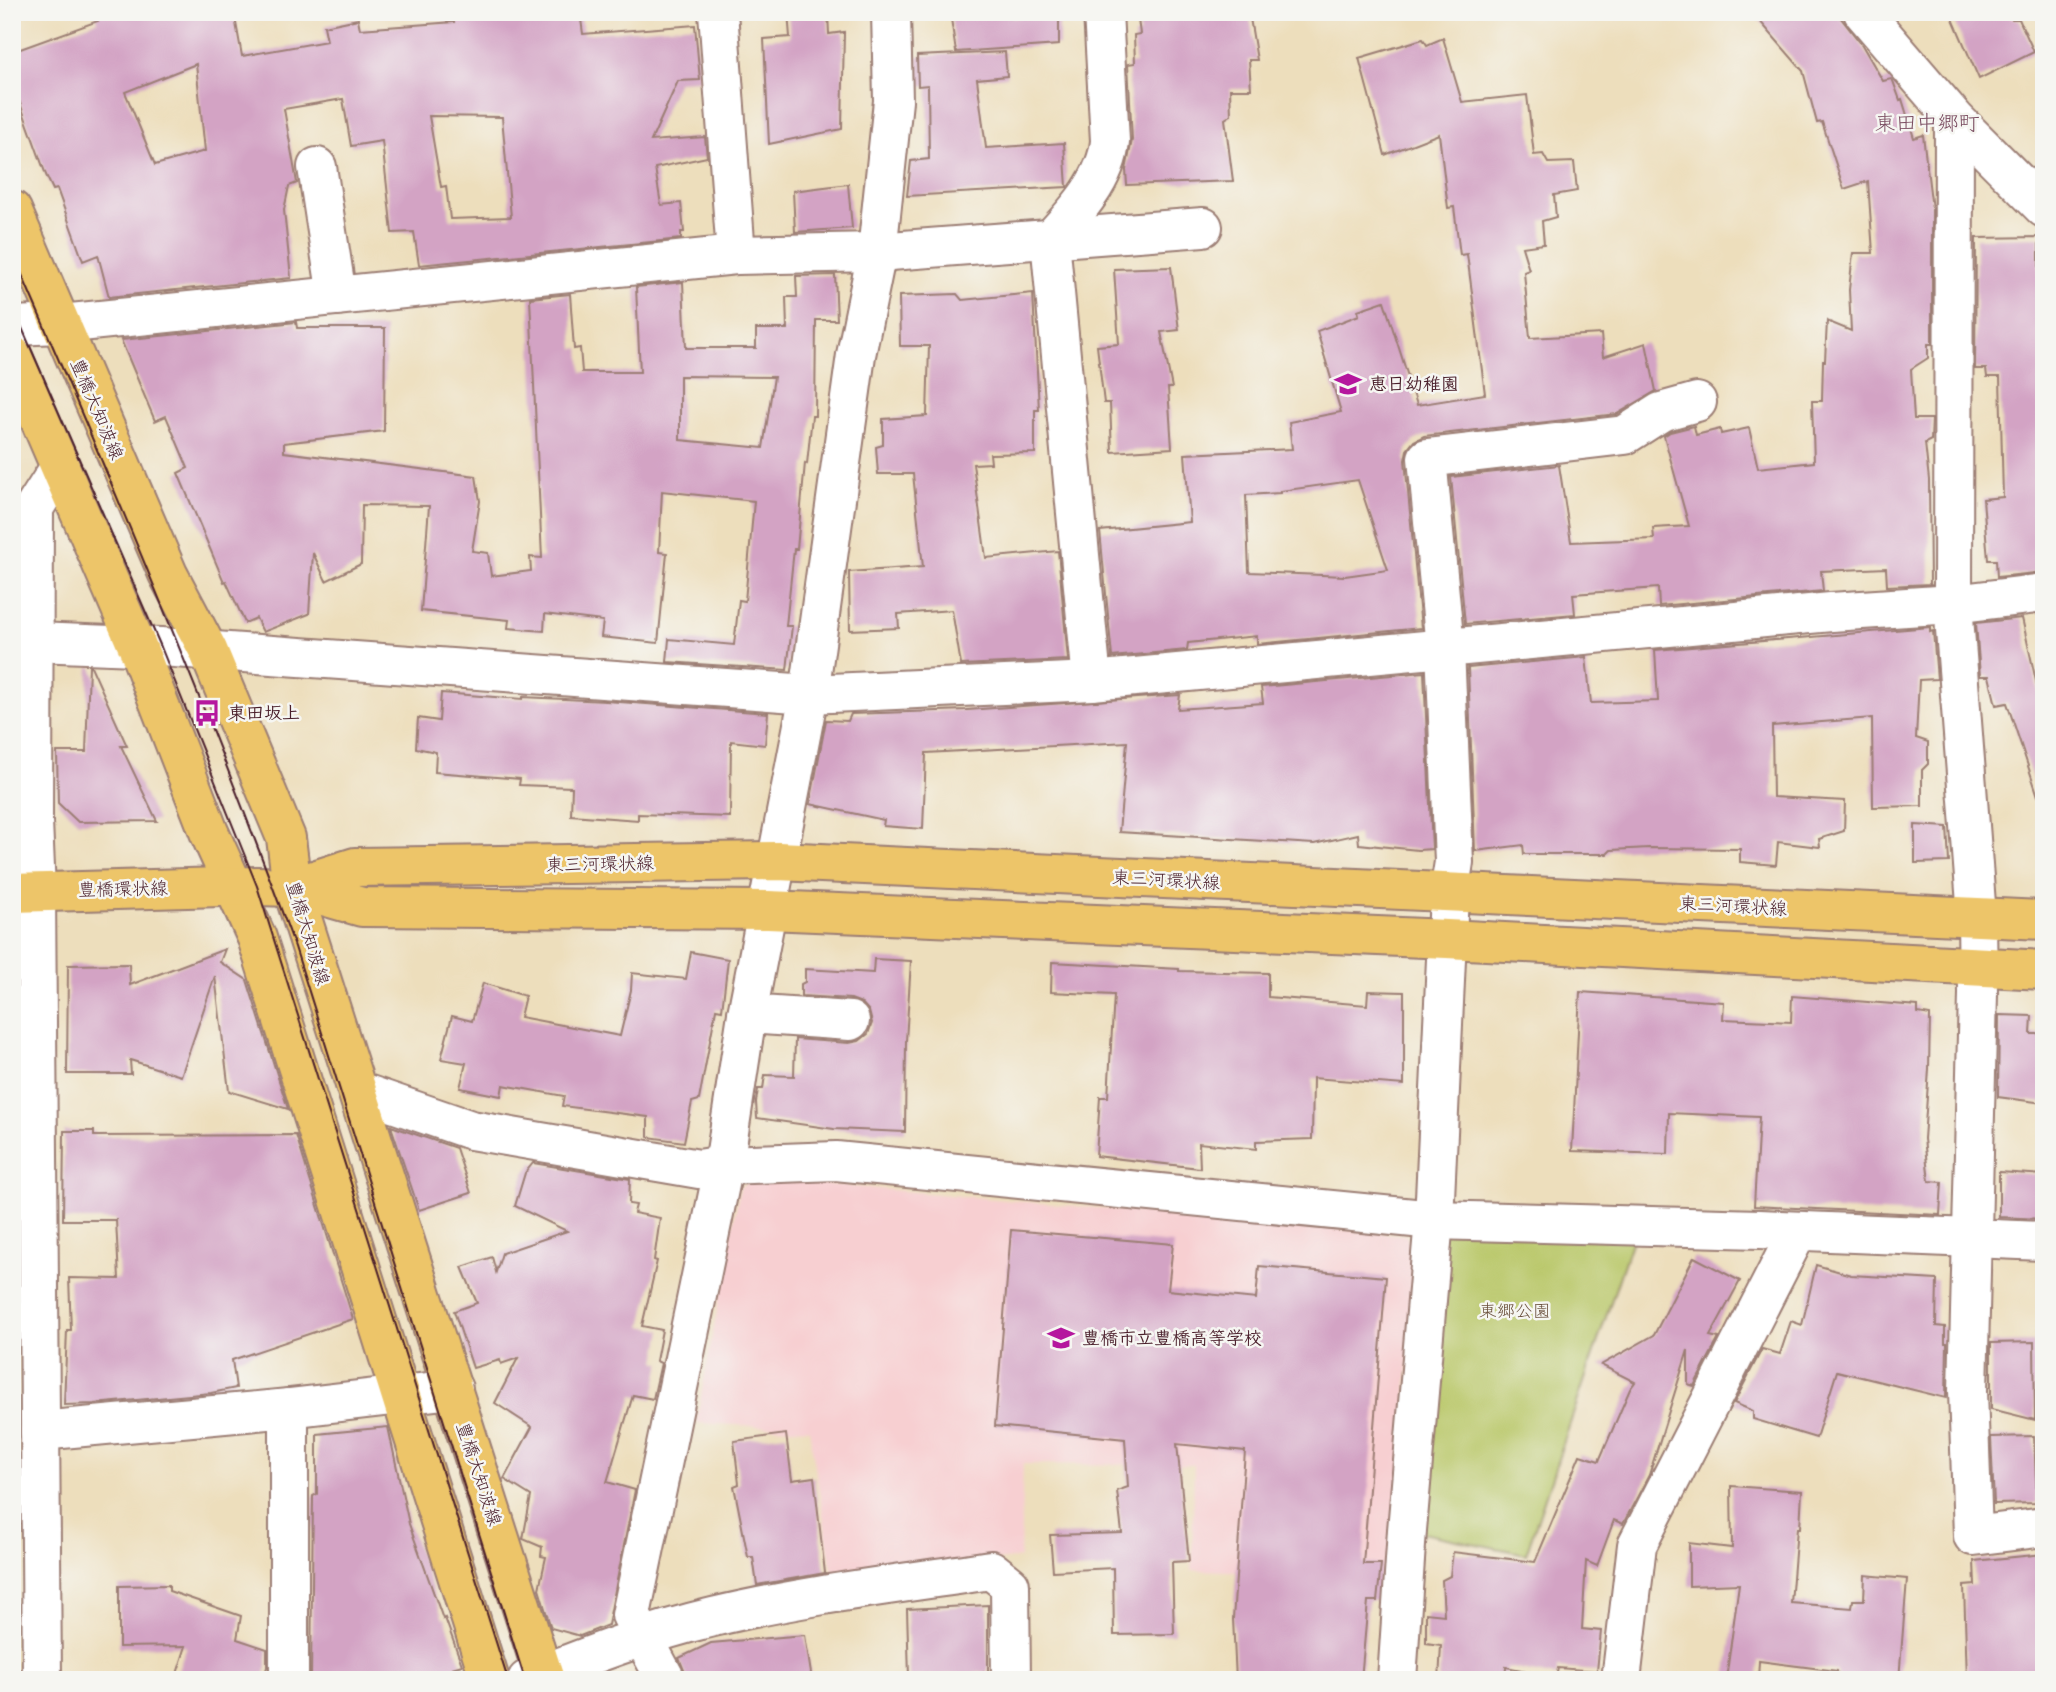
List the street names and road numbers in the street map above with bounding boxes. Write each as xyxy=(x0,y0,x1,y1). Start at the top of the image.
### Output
street label: 豊橋大知波線 xyxy=(65,355,129,463)
street label: 東三河環状線 xyxy=(546,851,654,877)
street label: 東三河環状線 xyxy=(1111,865,1221,895)
street label: 豊橋環状線 xyxy=(78,876,168,902)
street label: 豊橋大知波線 xyxy=(281,878,335,988)
street label: 東三河環状線 xyxy=(1678,891,1788,921)
street label: 豊橋大知波線 xyxy=(451,1419,507,1529)

